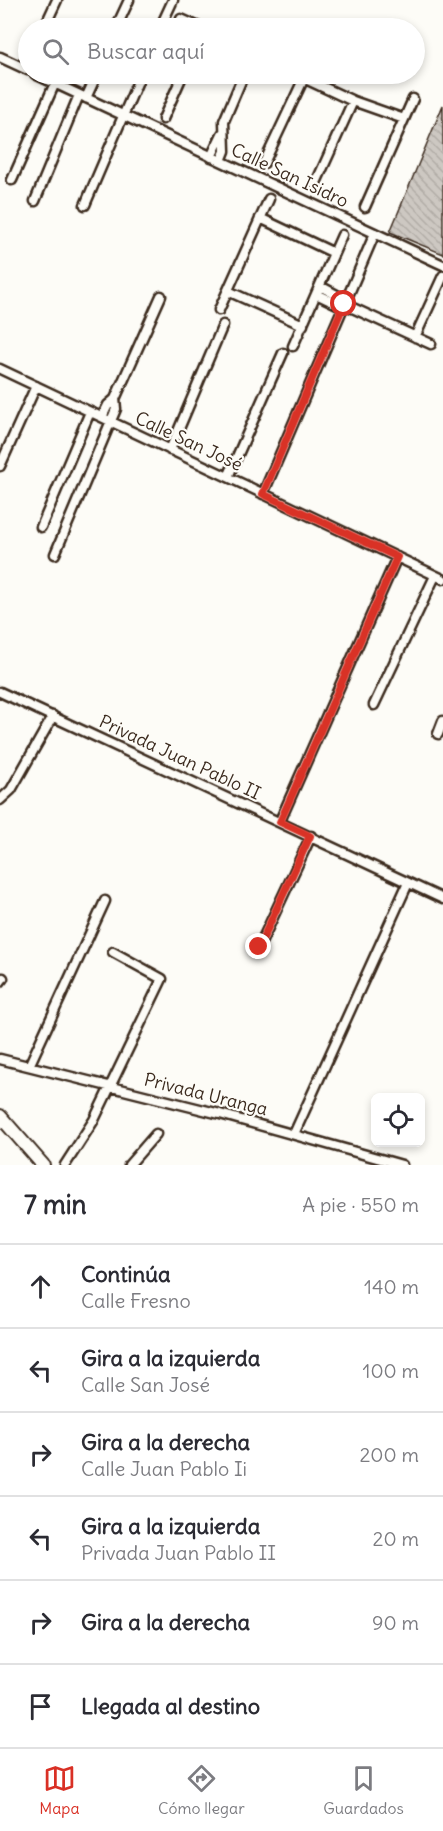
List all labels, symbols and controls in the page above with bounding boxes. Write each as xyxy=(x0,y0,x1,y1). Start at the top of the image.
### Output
search box xyxy=(18,18,425,84)
icon: search xyxy=(39,35,72,68)
text: Buscar aquí xyxy=(87,37,204,65)
street label: Calle San Isidro xyxy=(228,138,352,212)
route start xyxy=(330,290,356,316)
street label: Calle San José xyxy=(132,406,246,476)
street label: Privada Juan Pablo II xyxy=(96,709,265,805)
route end xyxy=(245,933,271,959)
street label: Privada Uranga xyxy=(142,1068,270,1120)
map controls xyxy=(371,1093,425,1147)
button: locate xyxy=(371,1093,425,1147)
text: 7 min xyxy=(24,1188,87,1221)
text: A pie · 550 m xyxy=(302,1192,419,1217)
text: Continúa xyxy=(81,1260,170,1288)
icon: ahead xyxy=(24,1270,57,1303)
text: 140 m xyxy=(364,1274,419,1299)
text: Calle Fresno xyxy=(81,1288,191,1313)
text: Gira a la izquierda xyxy=(81,1344,260,1372)
icon: left xyxy=(24,1354,57,1387)
text: 100 m xyxy=(362,1358,419,1383)
text: Calle San José xyxy=(81,1372,210,1397)
text: Gira a la derecha xyxy=(81,1428,250,1456)
icon: right xyxy=(24,1438,57,1471)
text: 200 m xyxy=(359,1442,419,1467)
text: Calle Juan Pablo Ii xyxy=(81,1456,247,1481)
text: Gira a la izquierda xyxy=(81,1512,260,1540)
icon: left xyxy=(24,1522,57,1555)
text: 20 m xyxy=(373,1526,419,1551)
text: Privada Juan Pablo II xyxy=(81,1540,276,1565)
icon: right xyxy=(24,1606,57,1639)
text: Gira a la derecha xyxy=(81,1608,250,1636)
text: 90 m xyxy=(372,1610,419,1635)
icon: arrive xyxy=(24,1690,57,1723)
text: Llegada al destino xyxy=(81,1692,260,1720)
tab: Mapa xyxy=(39,1762,80,1818)
tab: Cómo llegar xyxy=(158,1762,245,1818)
tab: Guardados xyxy=(323,1762,404,1818)

